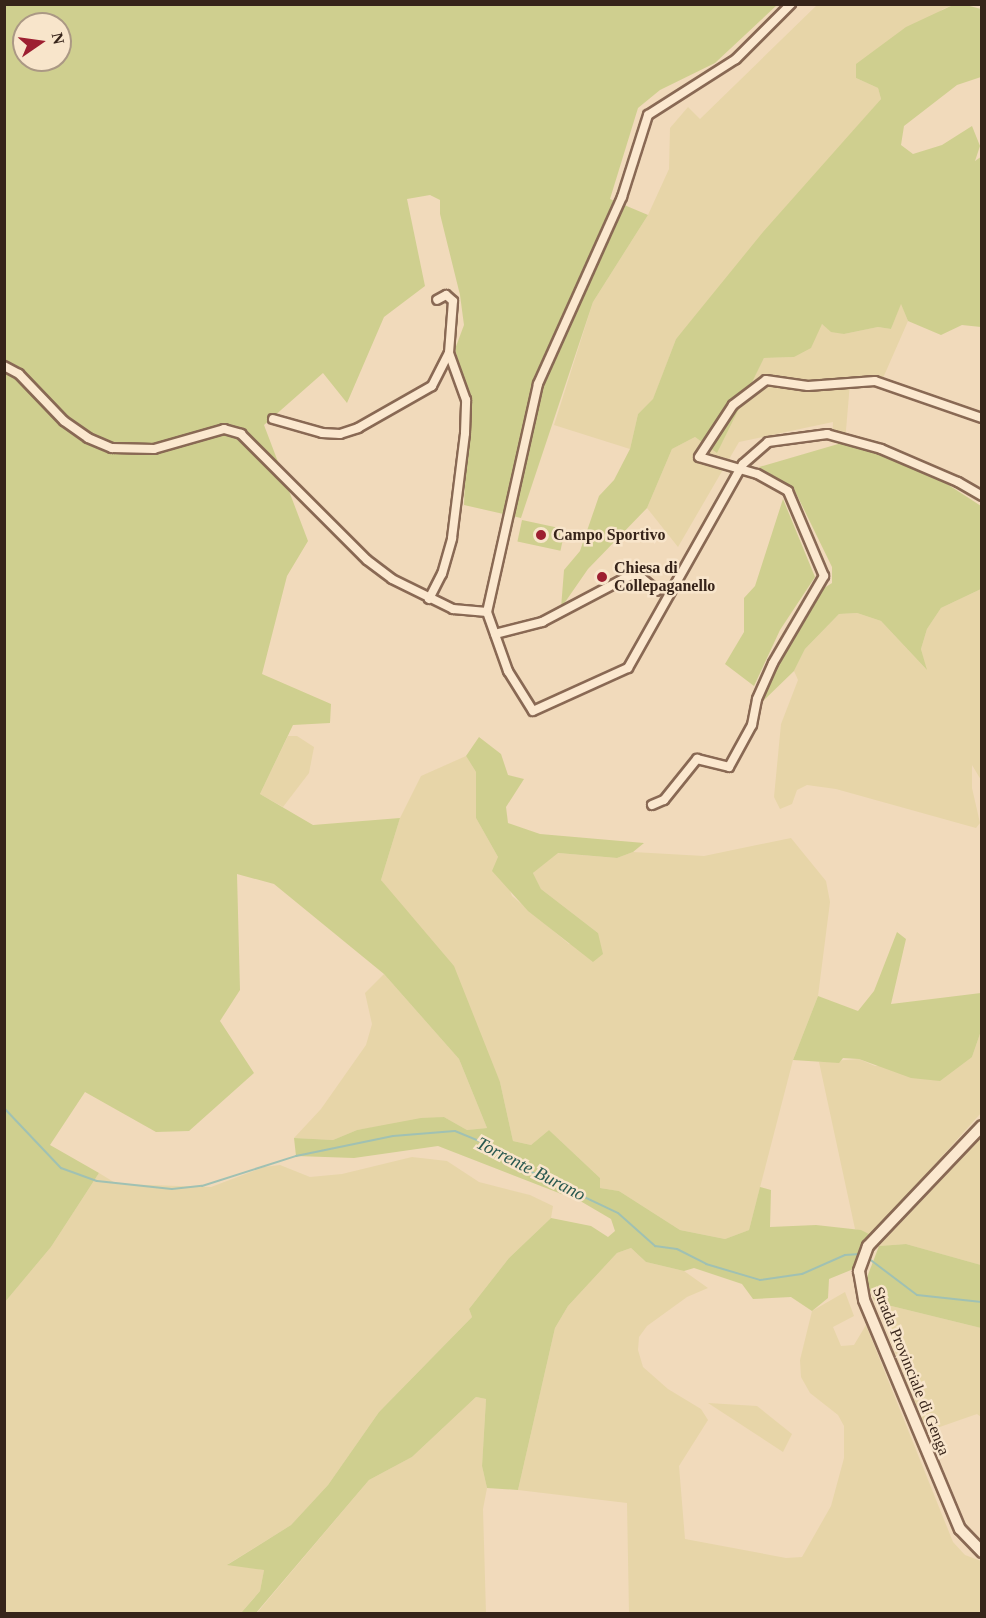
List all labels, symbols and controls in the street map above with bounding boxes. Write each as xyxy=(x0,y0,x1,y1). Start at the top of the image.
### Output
north arrow xyxy=(12,12,72,72)
text: N xyxy=(48,31,68,46)
place label: Campo Sportivo xyxy=(553,525,665,545)
marker: Campo Sportivo xyxy=(534,528,548,542)
place label: Chiesa di Collepaganello xyxy=(614,558,715,596)
marker: Chiesa di Collepaganello xyxy=(595,570,609,584)
water label: Torrente Burano xyxy=(473,1132,589,1206)
street label: Strada Provinciale di Genga xyxy=(868,1284,954,1458)

